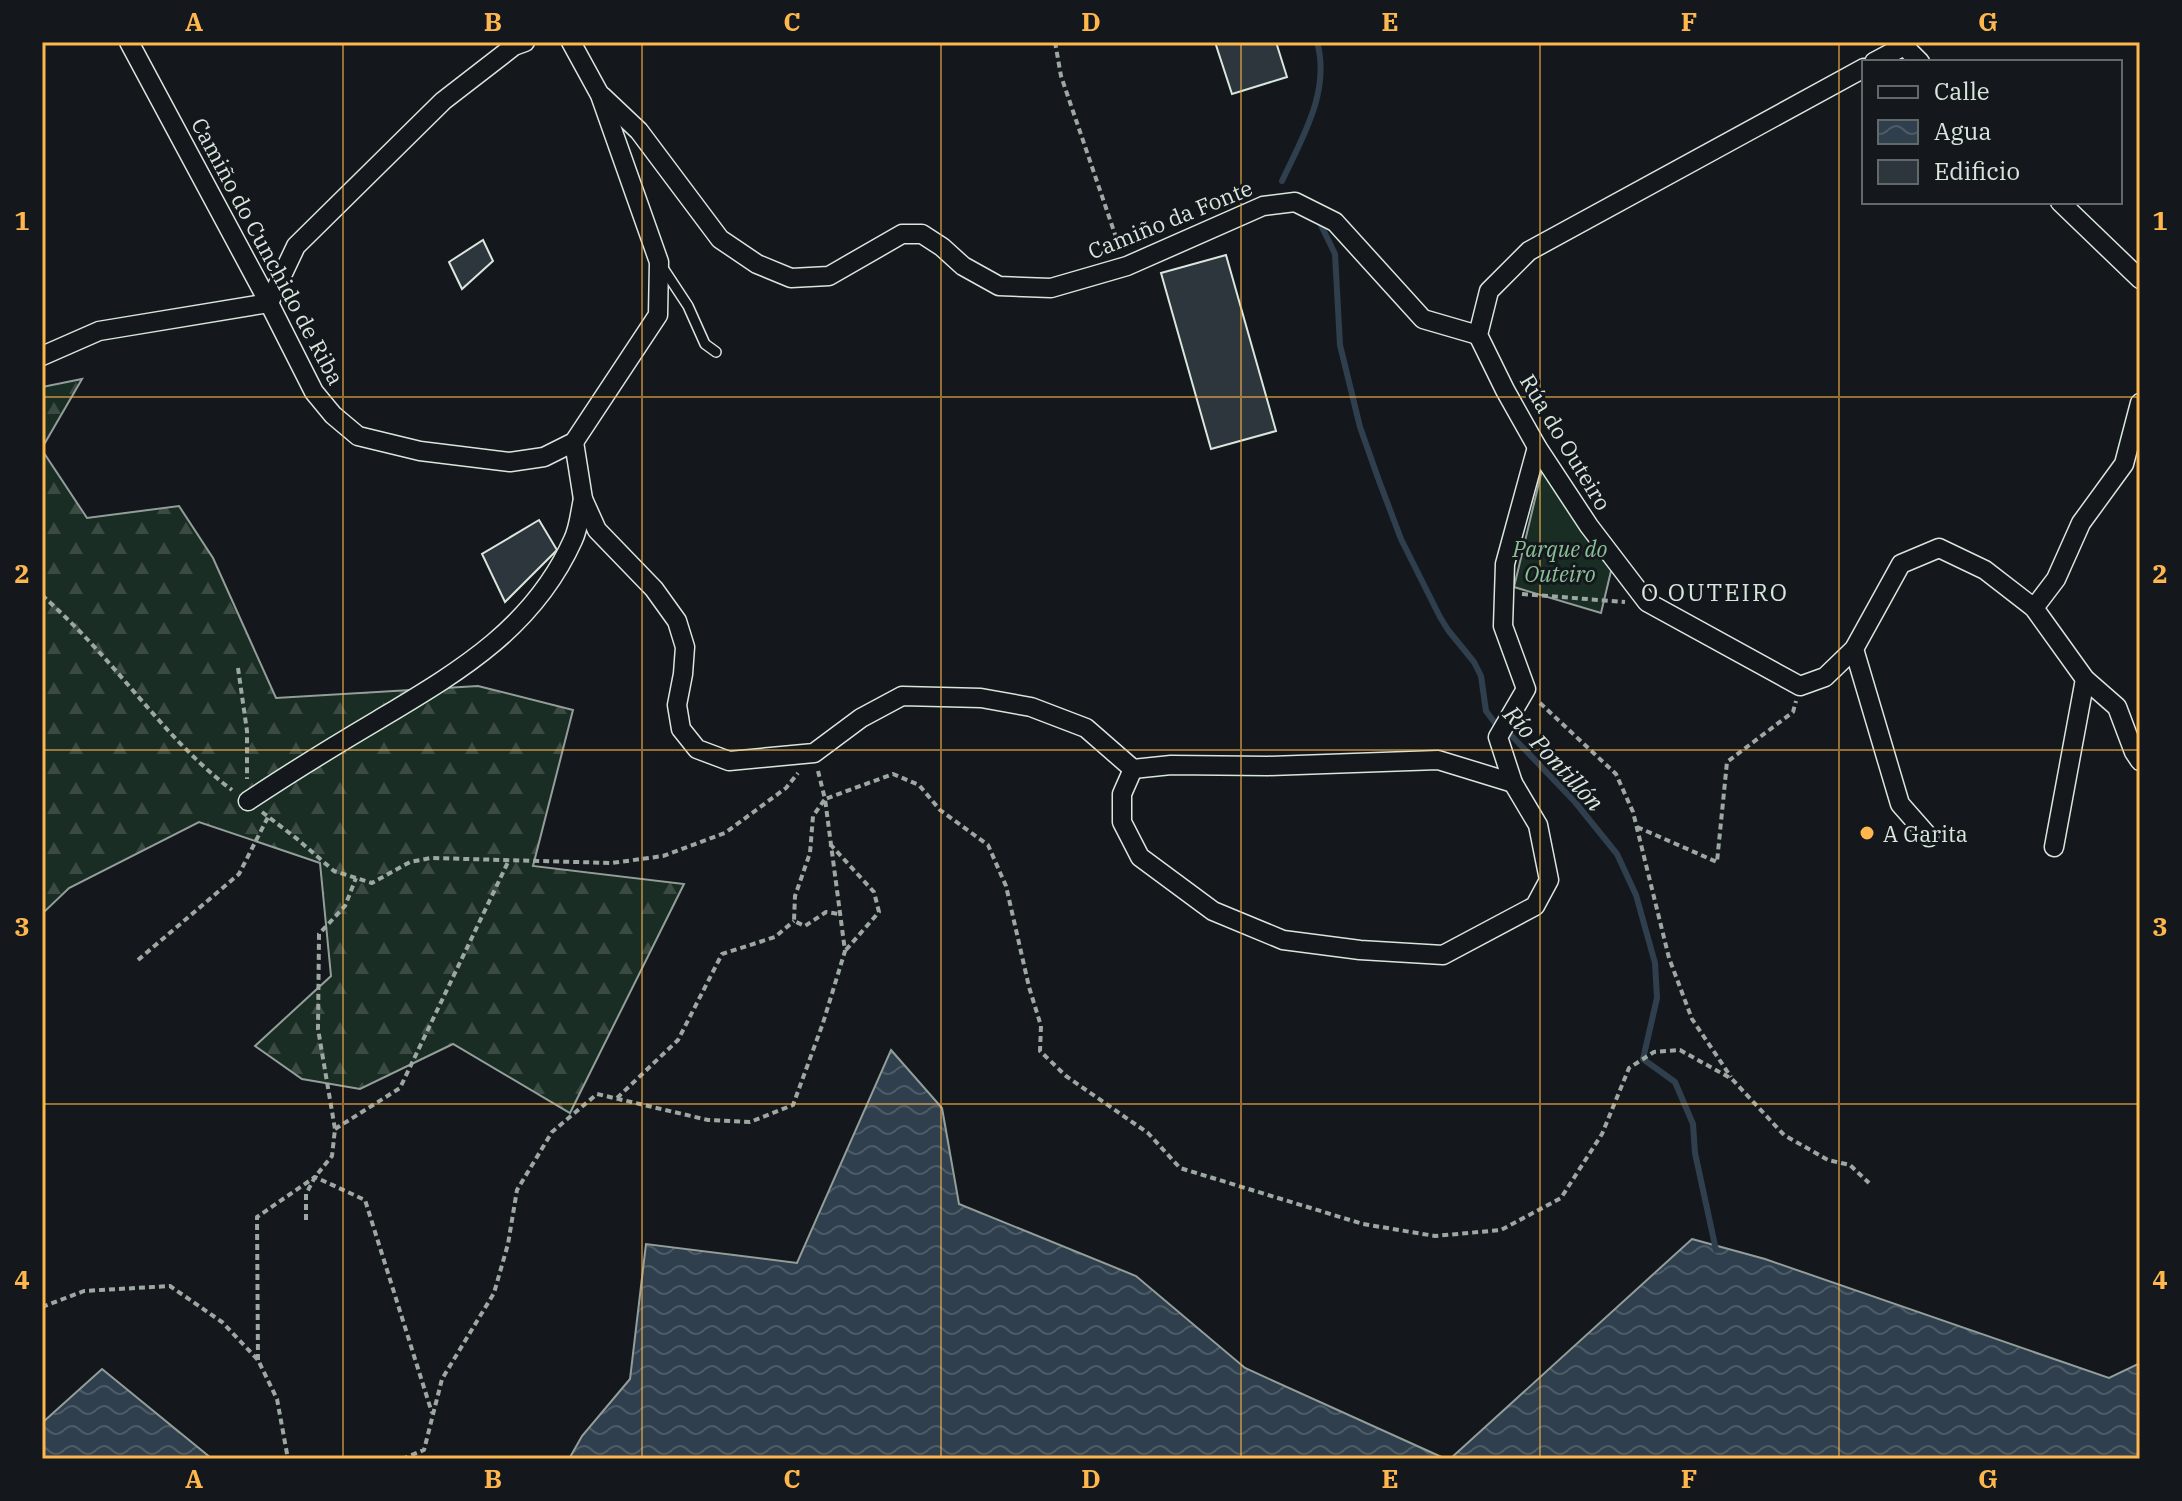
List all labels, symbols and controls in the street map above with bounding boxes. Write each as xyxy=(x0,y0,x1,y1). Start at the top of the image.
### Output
text: A xyxy=(185,4,203,38)
text: B xyxy=(484,4,502,38)
text: C xyxy=(783,4,801,38)
text: D xyxy=(1081,4,1101,38)
text: E xyxy=(1381,4,1399,38)
text: F xyxy=(1681,4,1697,38)
text: G xyxy=(1978,4,1998,38)
legend xyxy=(1862,60,2122,204)
text: Calle xyxy=(1934,75,1990,107)
street label: Camiño do Cunchido de Riba xyxy=(185,112,351,390)
text: Agua xyxy=(1934,115,1991,147)
text: Edificio xyxy=(1934,155,2020,187)
street label: Camiño da Fonte xyxy=(1083,173,1257,265)
text: 1 xyxy=(14,203,30,237)
text: 1 xyxy=(2152,203,2168,237)
street label: Rúa do Outeiro xyxy=(1514,368,1618,516)
park label: Parque do Outeiro xyxy=(1512,534,1608,588)
text: 2 xyxy=(14,556,30,590)
text: 2 xyxy=(2152,556,2168,590)
district label: O OUTEIRO xyxy=(1641,576,1789,608)
water label: Río Pontillón xyxy=(1496,698,1611,818)
place label: A Garita xyxy=(1883,819,1968,848)
marker: A Garita xyxy=(1858,824,1876,842)
text: 3 xyxy=(14,909,30,943)
text: 3 xyxy=(2152,909,2168,943)
text: 4 xyxy=(14,1262,30,1296)
text: 4 xyxy=(2152,1262,2168,1296)
text: A xyxy=(185,1461,203,1495)
text: B xyxy=(484,1461,502,1495)
text: C xyxy=(783,1461,801,1495)
text: D xyxy=(1081,1461,1101,1495)
text: E xyxy=(1381,1461,1399,1495)
text: F xyxy=(1681,1461,1697,1495)
text: G xyxy=(1978,1461,1998,1495)

